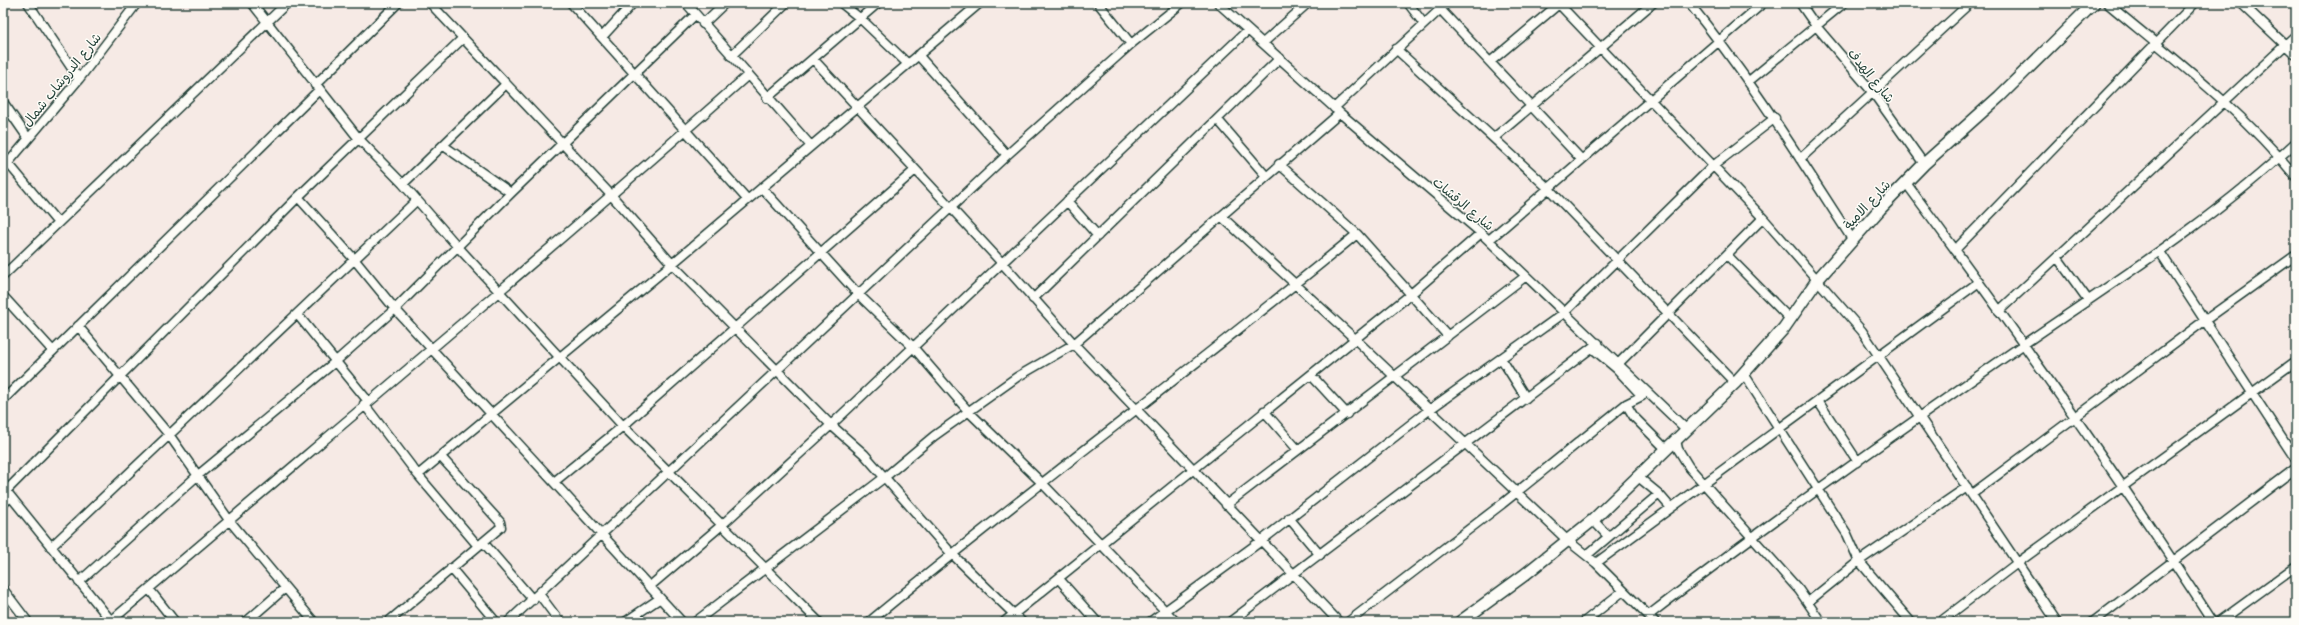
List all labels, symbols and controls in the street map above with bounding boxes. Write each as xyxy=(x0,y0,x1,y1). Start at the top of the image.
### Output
street label: شارع الدروشاب شمال xyxy=(18,28,106,131)
street label: شارع الهدف xyxy=(1843,45,1899,107)
street label: شارع الرقشات xyxy=(1429,172,1498,235)
street label: شارع الامية xyxy=(1839,176,1895,234)

